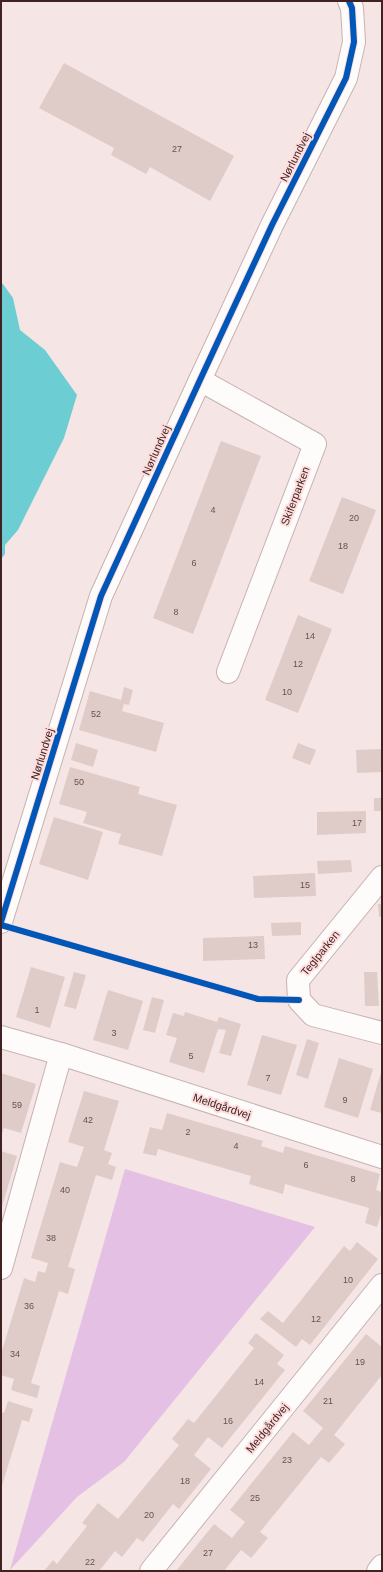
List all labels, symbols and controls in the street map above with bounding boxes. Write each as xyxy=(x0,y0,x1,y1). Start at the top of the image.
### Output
street label: Nørlundvej xyxy=(278,131,312,183)
house number: 27 xyxy=(172,144,182,154)
street label: Nørlundvej xyxy=(140,423,172,477)
street label: Skiferparken xyxy=(278,465,312,527)
house number: 4 xyxy=(210,505,216,515)
house number: 20 xyxy=(349,513,359,523)
house number: 18 xyxy=(338,541,348,551)
house number: 6 xyxy=(191,558,197,568)
house number: 8 xyxy=(173,607,179,617)
house number: 14 xyxy=(305,631,315,641)
house number: 12 xyxy=(293,659,303,669)
house number: 10 xyxy=(282,687,292,697)
house number: 52 xyxy=(91,709,101,719)
street label: Nørlundvej xyxy=(28,727,56,781)
house number: 50 xyxy=(74,777,84,787)
house number: 17 xyxy=(352,818,362,828)
house number: 15 xyxy=(300,880,310,890)
street label: Teglparken xyxy=(298,928,342,978)
house number: 13 xyxy=(248,940,258,950)
house number: 1 xyxy=(34,1005,40,1015)
house number: 3 xyxy=(111,1028,117,1038)
house number: 5 xyxy=(188,1051,194,1061)
house number: 7 xyxy=(265,1073,271,1083)
street label: Meldgårdvej xyxy=(192,1091,252,1121)
house number: 9 xyxy=(342,1095,348,1105)
house number: 59 xyxy=(12,1100,22,1110)
house number: 42 xyxy=(83,1115,93,1125)
house number: 2 xyxy=(185,1127,191,1137)
house number: 4 xyxy=(233,1141,239,1151)
house number: 6 xyxy=(303,1160,309,1170)
house number: 8 xyxy=(350,1174,356,1184)
house number: 40 xyxy=(60,1185,70,1195)
house number: 38 xyxy=(46,1233,56,1243)
house number: 10 xyxy=(343,1275,353,1285)
house number: 36 xyxy=(24,1301,34,1311)
house number: 12 xyxy=(311,1314,321,1324)
house number: 34 xyxy=(10,1349,20,1359)
house number: 19 xyxy=(355,1357,365,1367)
house number: 14 xyxy=(254,1377,264,1387)
house number: 21 xyxy=(323,1396,333,1406)
street label: Meldgårdvej xyxy=(243,1401,291,1455)
house number: 16 xyxy=(223,1416,233,1426)
house number: 23 xyxy=(282,1455,292,1465)
house number: 18 xyxy=(180,1476,190,1486)
house number: 25 xyxy=(250,1493,260,1503)
house number: 20 xyxy=(144,1510,154,1520)
house number: 27 xyxy=(203,1548,213,1558)
house number: 22 xyxy=(85,1557,95,1567)

